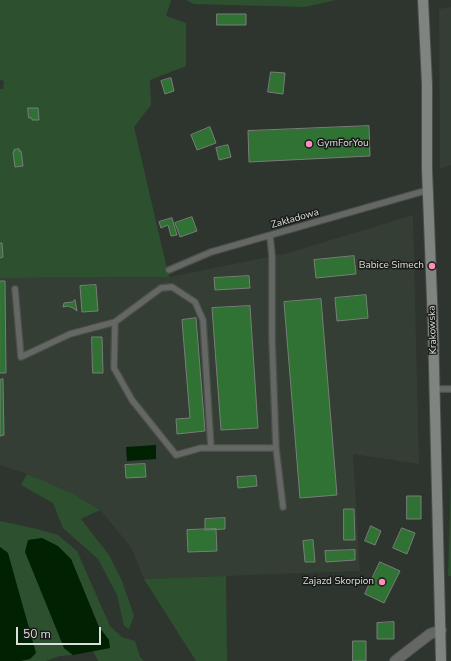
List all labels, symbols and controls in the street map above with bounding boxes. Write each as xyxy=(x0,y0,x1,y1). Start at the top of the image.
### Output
place label: GymForYou xyxy=(317,138,369,150)
marker: GymForYou xyxy=(304,139,314,149)
street label: Zakładowa xyxy=(270,206,320,232)
place label: Babice Simech xyxy=(359,260,424,272)
marker: Babice Simech xyxy=(427,261,437,271)
street label: Krakowska xyxy=(426,305,440,355)
place label: Zajazd Skorpion xyxy=(303,576,374,588)
marker: Zajazd Skorpion xyxy=(377,577,387,587)
scale bar xyxy=(18,619,103,645)
text: 50 m xyxy=(23,626,51,642)

